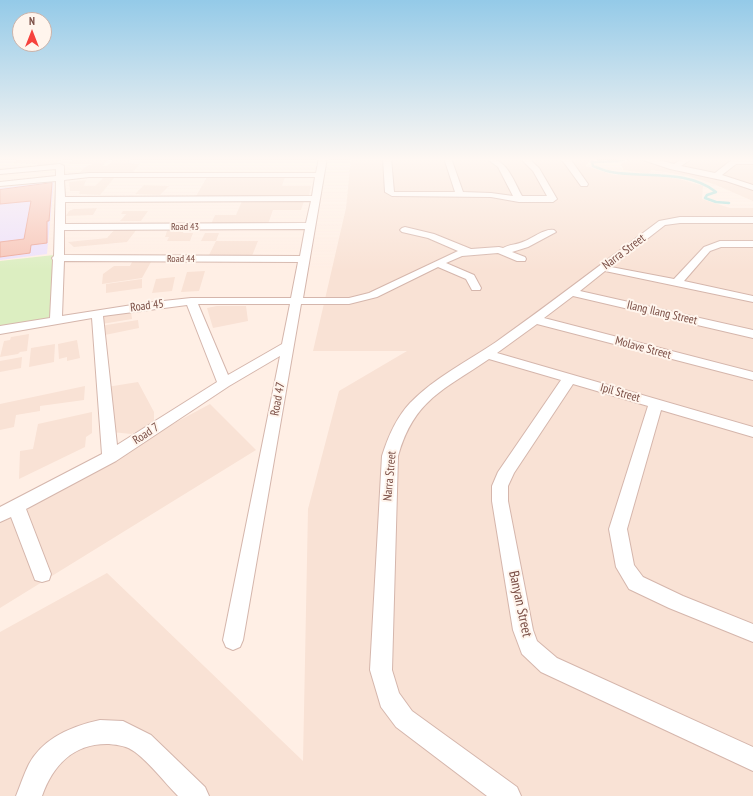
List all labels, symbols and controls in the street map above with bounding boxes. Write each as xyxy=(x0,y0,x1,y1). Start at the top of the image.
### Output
north arrow xyxy=(12,12,52,52)
text: N xyxy=(29,14,35,28)
street label: Road 43 xyxy=(171,221,199,233)
street label: Narra Street xyxy=(600,231,648,273)
street label: Road 44 xyxy=(167,253,195,265)
street label: Road 45 xyxy=(129,297,165,315)
street label: Ilang Ilang Street xyxy=(625,298,699,328)
street label: Molave Street xyxy=(613,334,673,362)
street label: Ipil Street xyxy=(598,380,642,406)
street label: Road 47 xyxy=(268,381,288,417)
street label: Road 7 xyxy=(130,420,162,448)
street label: Narra Street xyxy=(381,450,399,502)
street label: Banyan Street xyxy=(505,569,535,639)

